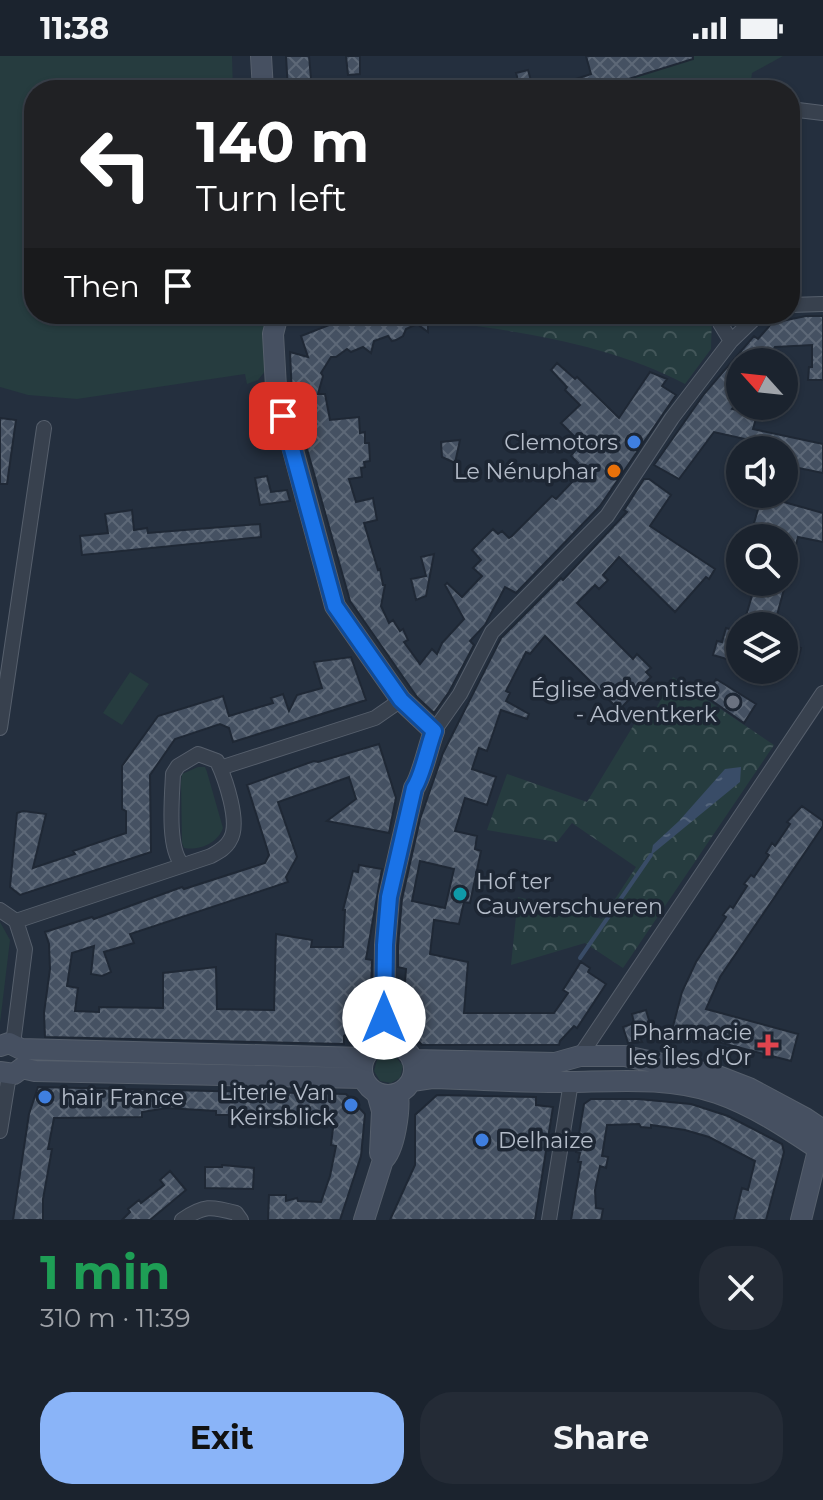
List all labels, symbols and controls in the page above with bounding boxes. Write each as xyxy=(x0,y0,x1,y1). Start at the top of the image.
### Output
text: 11:38 xyxy=(40,10,109,47)
text: 140 m xyxy=(196,108,369,176)
icon: left xyxy=(64,112,168,216)
text: Turn left xyxy=(196,176,347,220)
icon: arrive xyxy=(156,264,200,308)
text: Then xyxy=(64,268,140,305)
north arrow xyxy=(726,348,798,420)
map controls xyxy=(726,348,798,684)
pin xyxy=(249,382,317,450)
icon: arrive xyxy=(261,394,305,438)
place label: Clemotors xyxy=(504,429,618,456)
marker: Clemotors xyxy=(625,433,643,451)
button: sound xyxy=(726,436,798,508)
place label: Le Nénuphar xyxy=(454,458,598,485)
marker: Le Nénuphar xyxy=(605,462,623,480)
button: search xyxy=(726,524,798,596)
button: layers xyxy=(726,612,798,684)
place label: Église adventiste - Adventkerk xyxy=(531,676,718,728)
marker: Église adventiste - Adventkerk xyxy=(724,693,742,711)
place label: Hof ter Cauwerschueren xyxy=(476,868,663,920)
marker: Hof ter Cauwerschueren xyxy=(451,885,469,903)
position arrow xyxy=(342,976,426,1060)
place label: Pharmacie les Îles d'Or xyxy=(628,1019,752,1071)
marker: Pharmacie les Îles d'Or xyxy=(759,1036,777,1054)
place label: Literie Van Keirsblick xyxy=(219,1079,336,1131)
place label: hair France xyxy=(61,1084,184,1111)
marker: hair France xyxy=(36,1088,54,1106)
marker: Literie Van Keirsblick xyxy=(342,1096,360,1114)
place label: Delhaize xyxy=(498,1127,593,1154)
marker: Delhaize xyxy=(473,1131,491,1149)
text: 1 min xyxy=(40,1243,170,1301)
button: close xyxy=(699,1246,783,1330)
text: 310 m · 11:39 xyxy=(40,1302,191,1334)
button: Exit xyxy=(40,1392,404,1484)
button: Share xyxy=(420,1392,783,1484)

